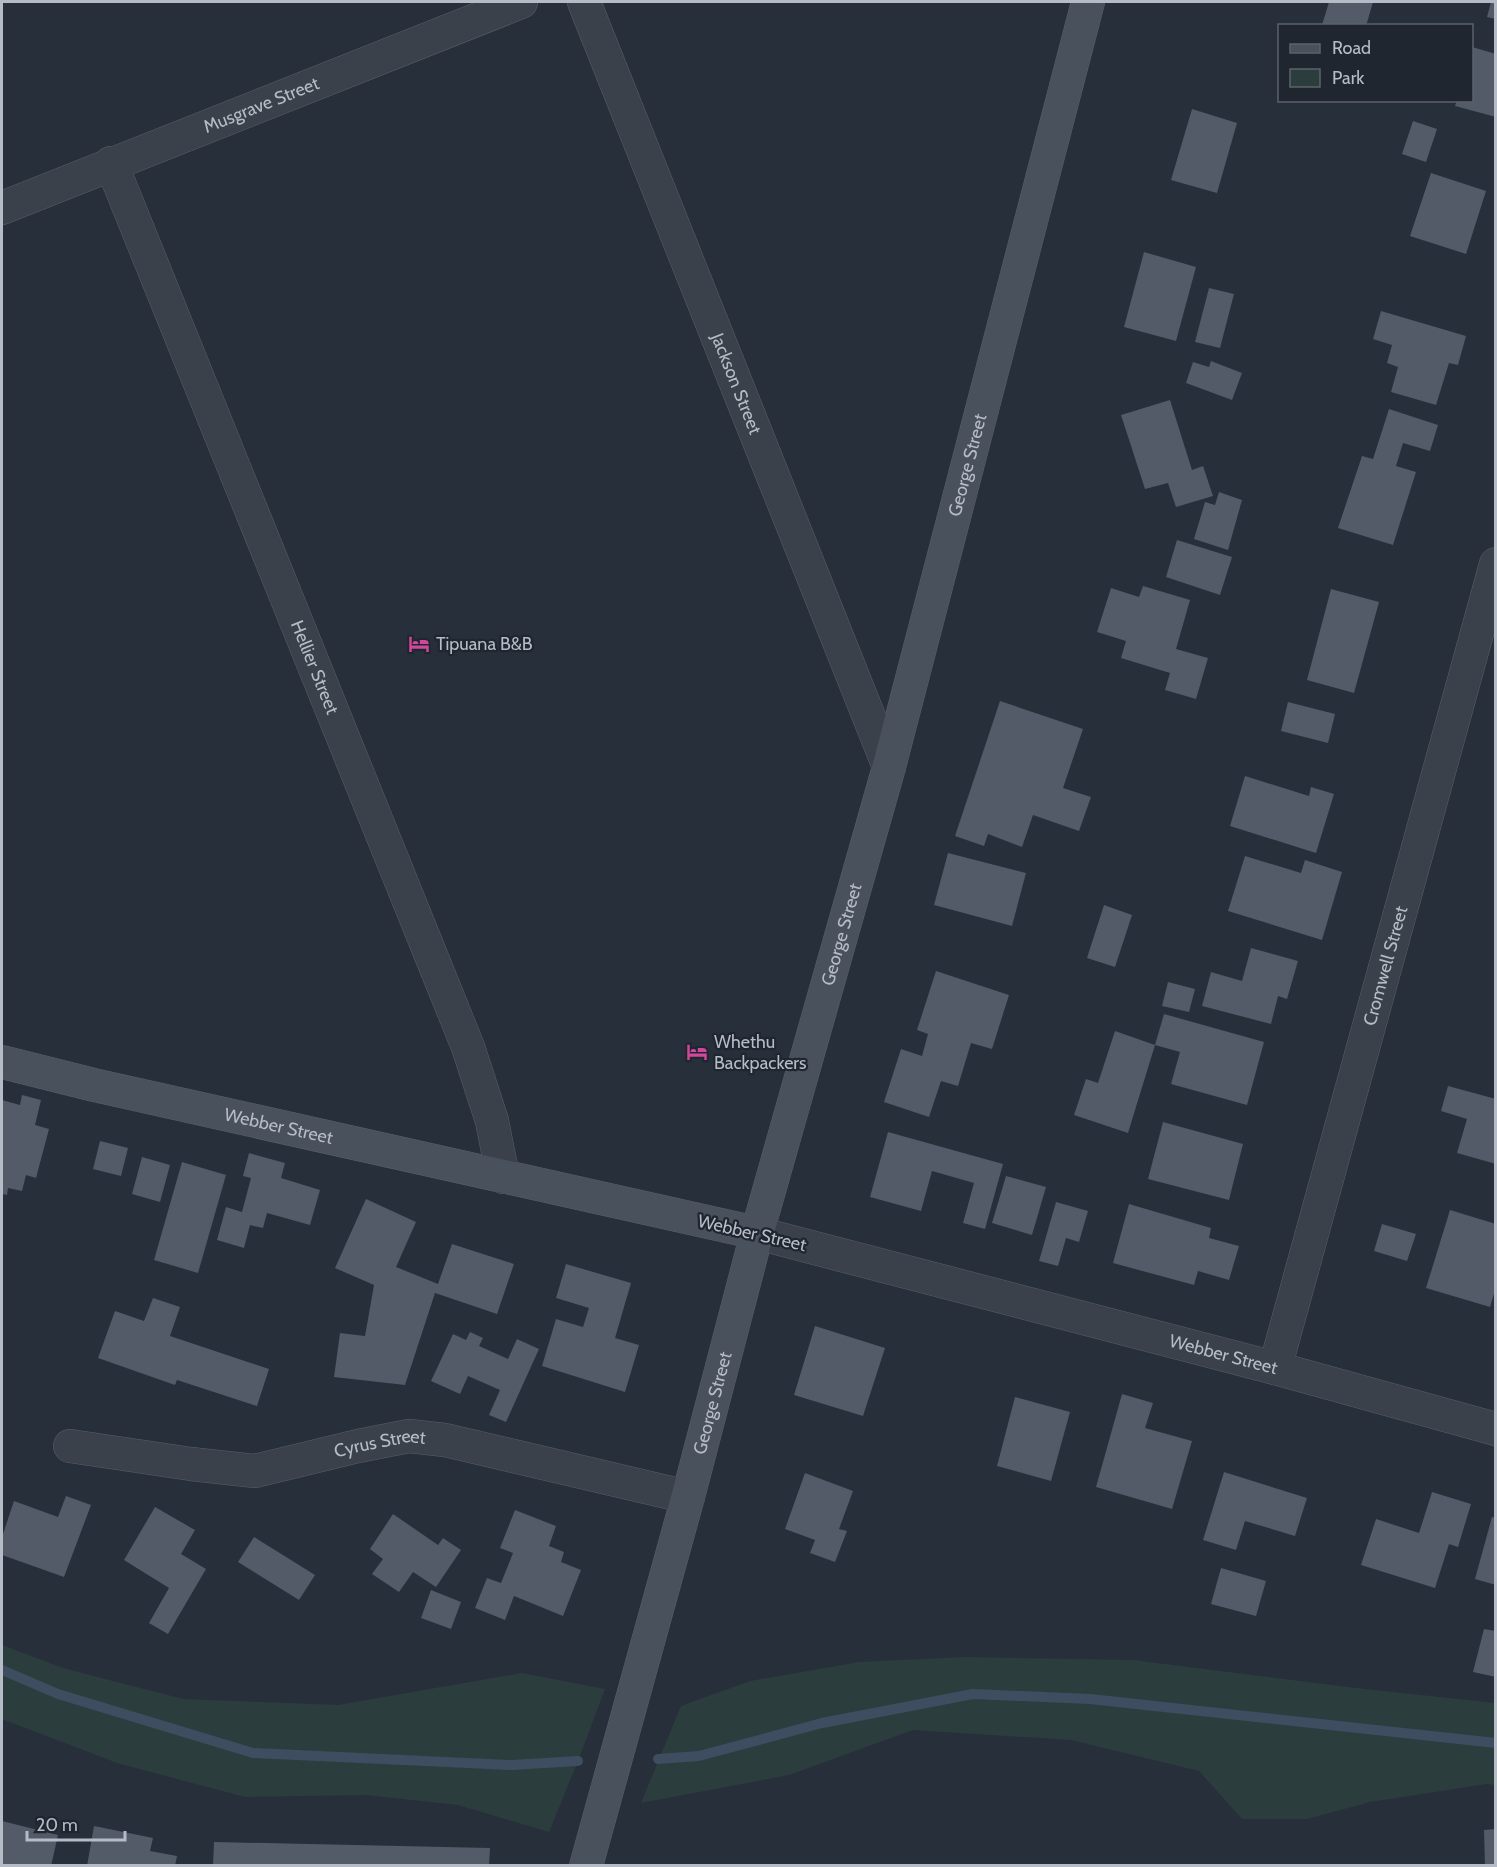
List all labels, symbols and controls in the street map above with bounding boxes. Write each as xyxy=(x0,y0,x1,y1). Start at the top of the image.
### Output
legend xyxy=(1278,24,1473,102)
text: Road xyxy=(1332,37,1371,59)
text: Park xyxy=(1332,67,1365,89)
street label: Musgrave Street xyxy=(200,72,322,138)
street label: Jackson Street xyxy=(706,329,766,438)
street label: George Street xyxy=(944,411,991,519)
street label: Hellier Street xyxy=(286,617,344,718)
hotel icon: Tipuana B&B xyxy=(407,632,431,656)
place label: Tipuana B&B xyxy=(436,633,533,655)
street label: George Street xyxy=(817,881,866,988)
street label: Cromwell Street xyxy=(1359,904,1412,1028)
place label: Whethu Backpackers xyxy=(714,1031,807,1074)
hotel icon: Whethu Backpackers xyxy=(685,1040,709,1064)
street label: Webber Street xyxy=(222,1103,335,1149)
street label: Webber Street xyxy=(696,1210,808,1256)
street label: Webber Street xyxy=(1167,1330,1280,1379)
street label: George Street xyxy=(689,1349,737,1457)
street label: Cyrus Street xyxy=(332,1425,427,1462)
scale bar xyxy=(27,1804,124,1842)
text: 20 m xyxy=(36,1814,78,1836)

